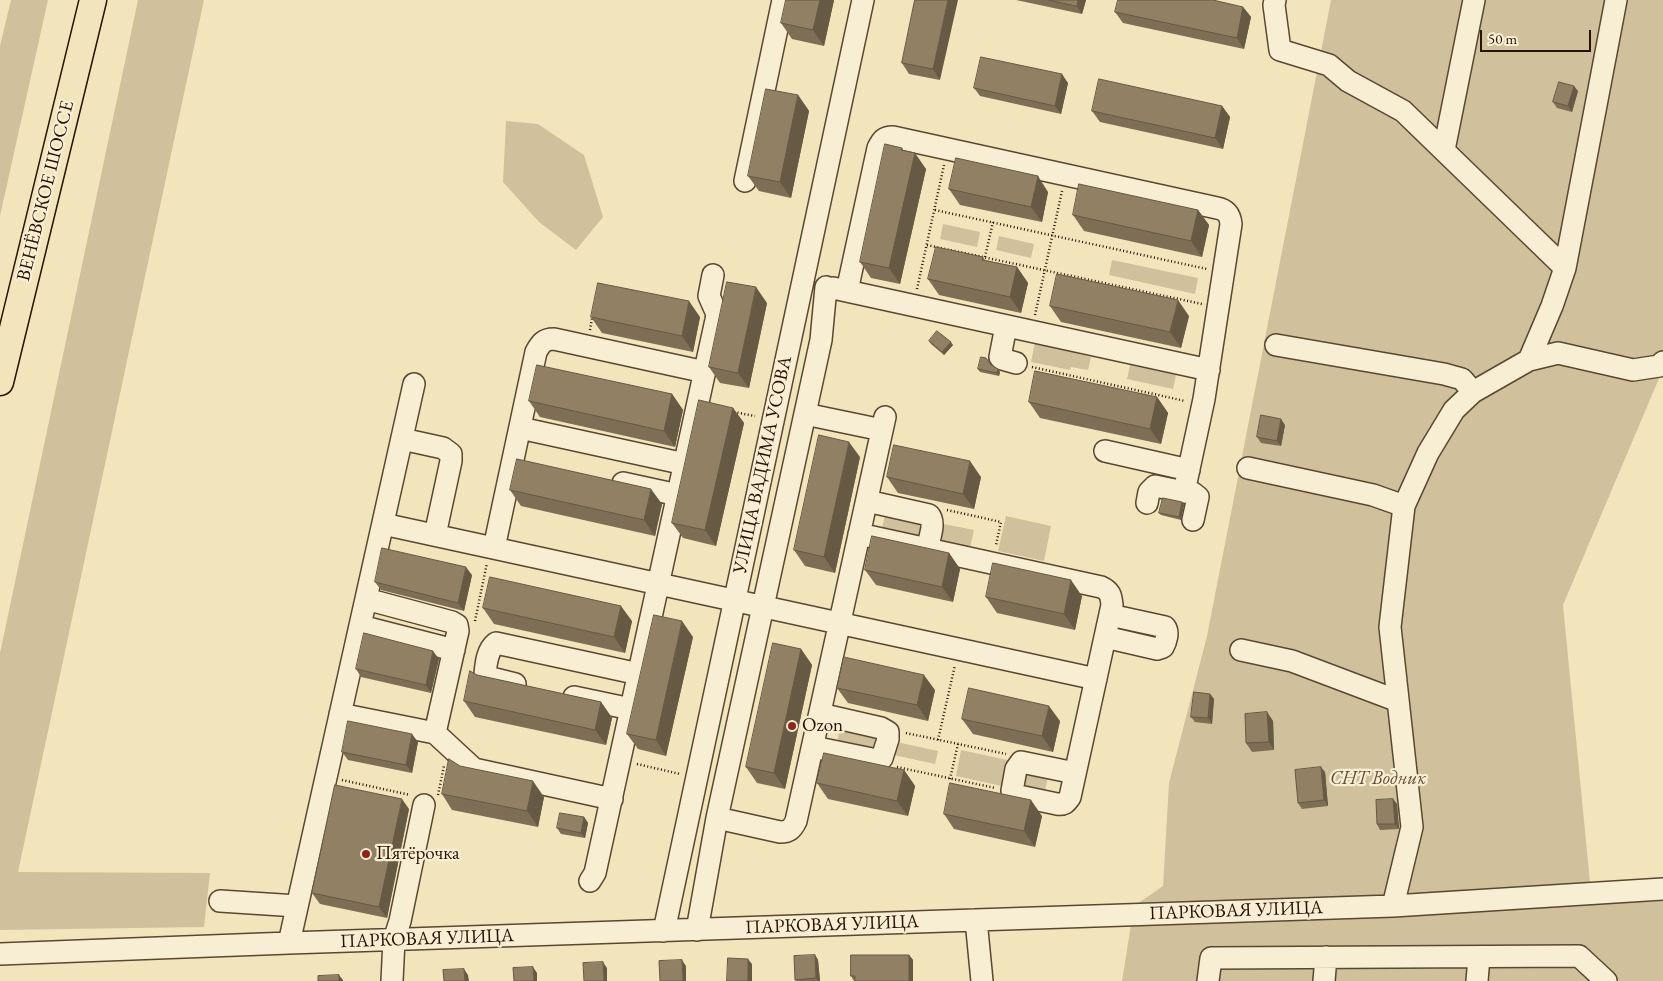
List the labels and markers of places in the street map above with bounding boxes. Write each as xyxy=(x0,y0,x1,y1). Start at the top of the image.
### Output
place label: Ozon xyxy=(802,715,843,737)
marker: Ozon xyxy=(786,720,798,732)
place label: Пятёрочка xyxy=(376,843,460,865)
marker: Пятёрочка xyxy=(360,848,372,860)

